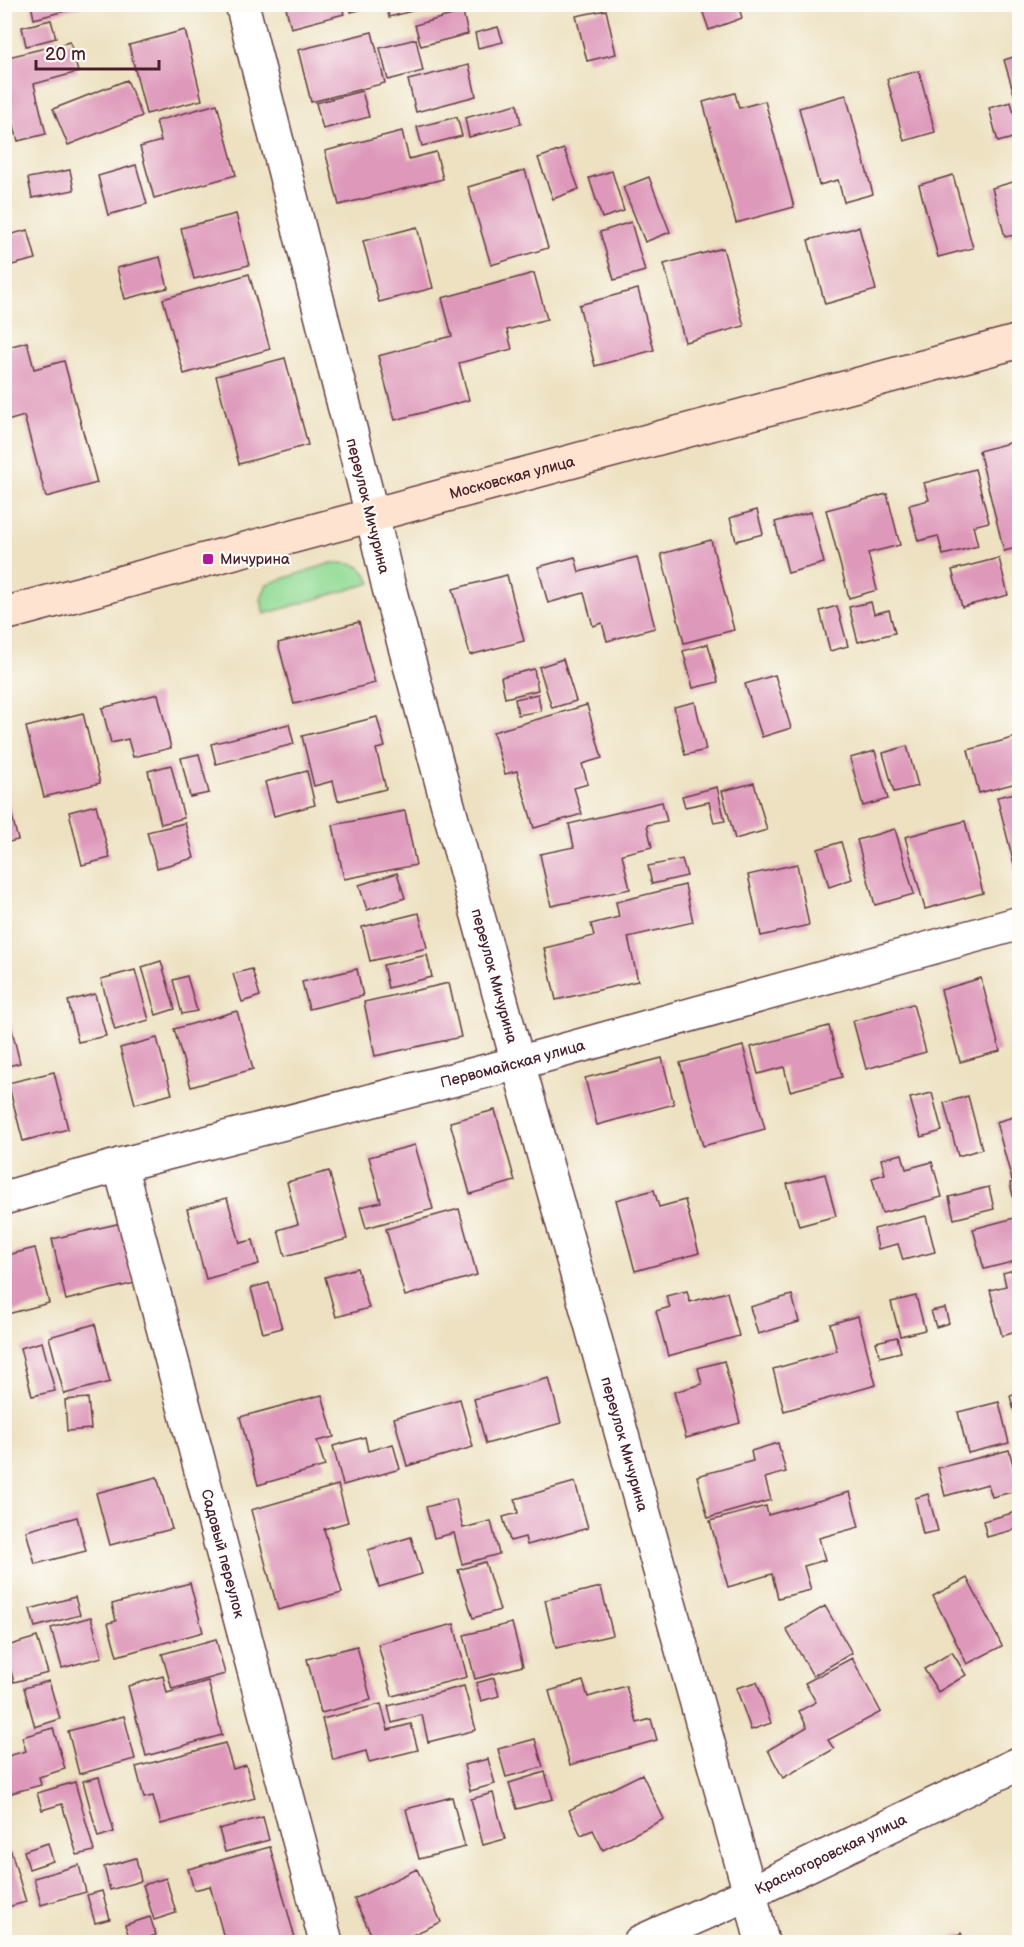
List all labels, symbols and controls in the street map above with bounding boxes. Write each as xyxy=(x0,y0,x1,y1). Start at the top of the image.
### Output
scale bar xyxy=(36,33,159,71)
text: 20 m xyxy=(45,44,86,65)
street label: переулок Мичурина xyxy=(341,436,394,576)
street label: Московская улица xyxy=(447,452,577,504)
place label: Мичурина xyxy=(220,550,290,569)
marker: Мичурина xyxy=(201,552,215,566)
street label: переулок Мичурина xyxy=(466,907,521,1046)
street label: Первомайская улица xyxy=(438,1036,587,1093)
street label: переулок Мичурина xyxy=(596,1375,652,1514)
street label: Садовый переулок xyxy=(196,1487,249,1620)
street label: Красногоровская улица xyxy=(752,1810,910,1899)

